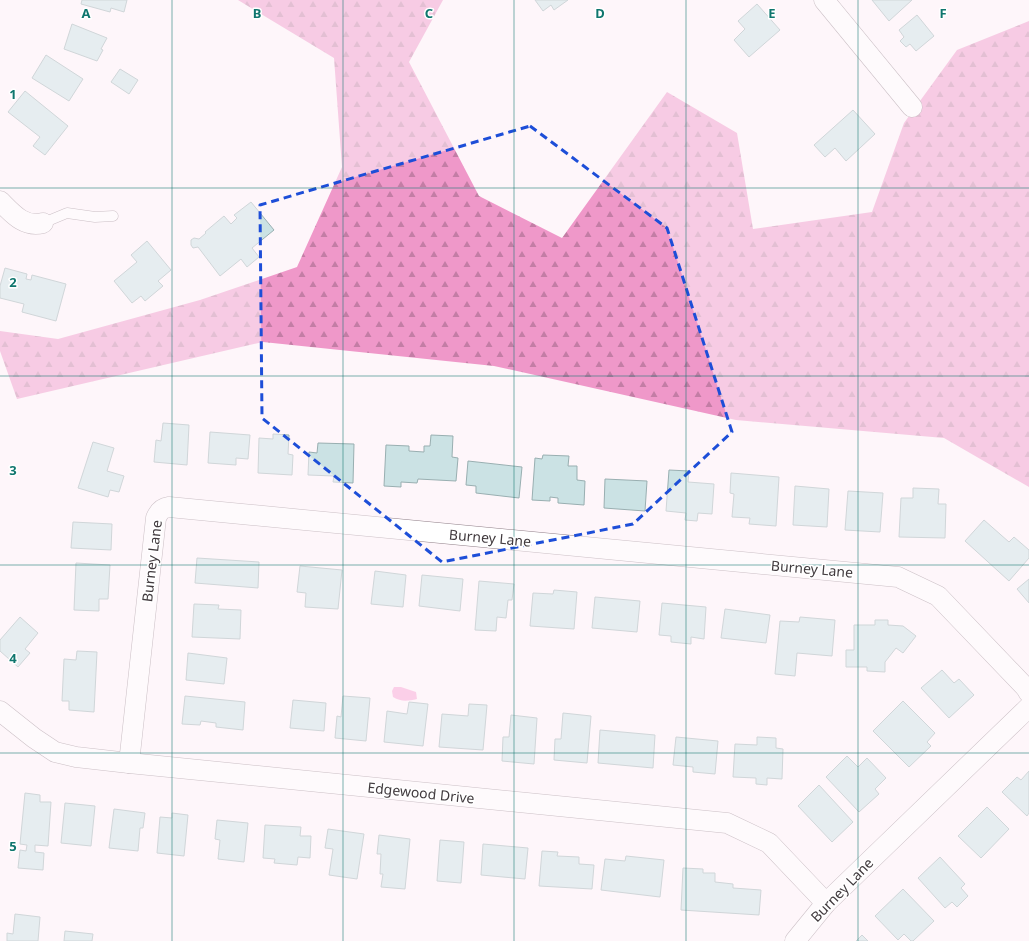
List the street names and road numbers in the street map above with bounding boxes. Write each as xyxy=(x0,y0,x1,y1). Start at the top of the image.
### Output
street label: Burney Lane xyxy=(137,519,166,603)
street label: Burney Lane xyxy=(448,524,532,551)
street label: Burney Lane xyxy=(770,555,854,582)
street label: Edgewood Drive xyxy=(367,777,476,808)
street label: Burney Lane xyxy=(806,853,877,926)

